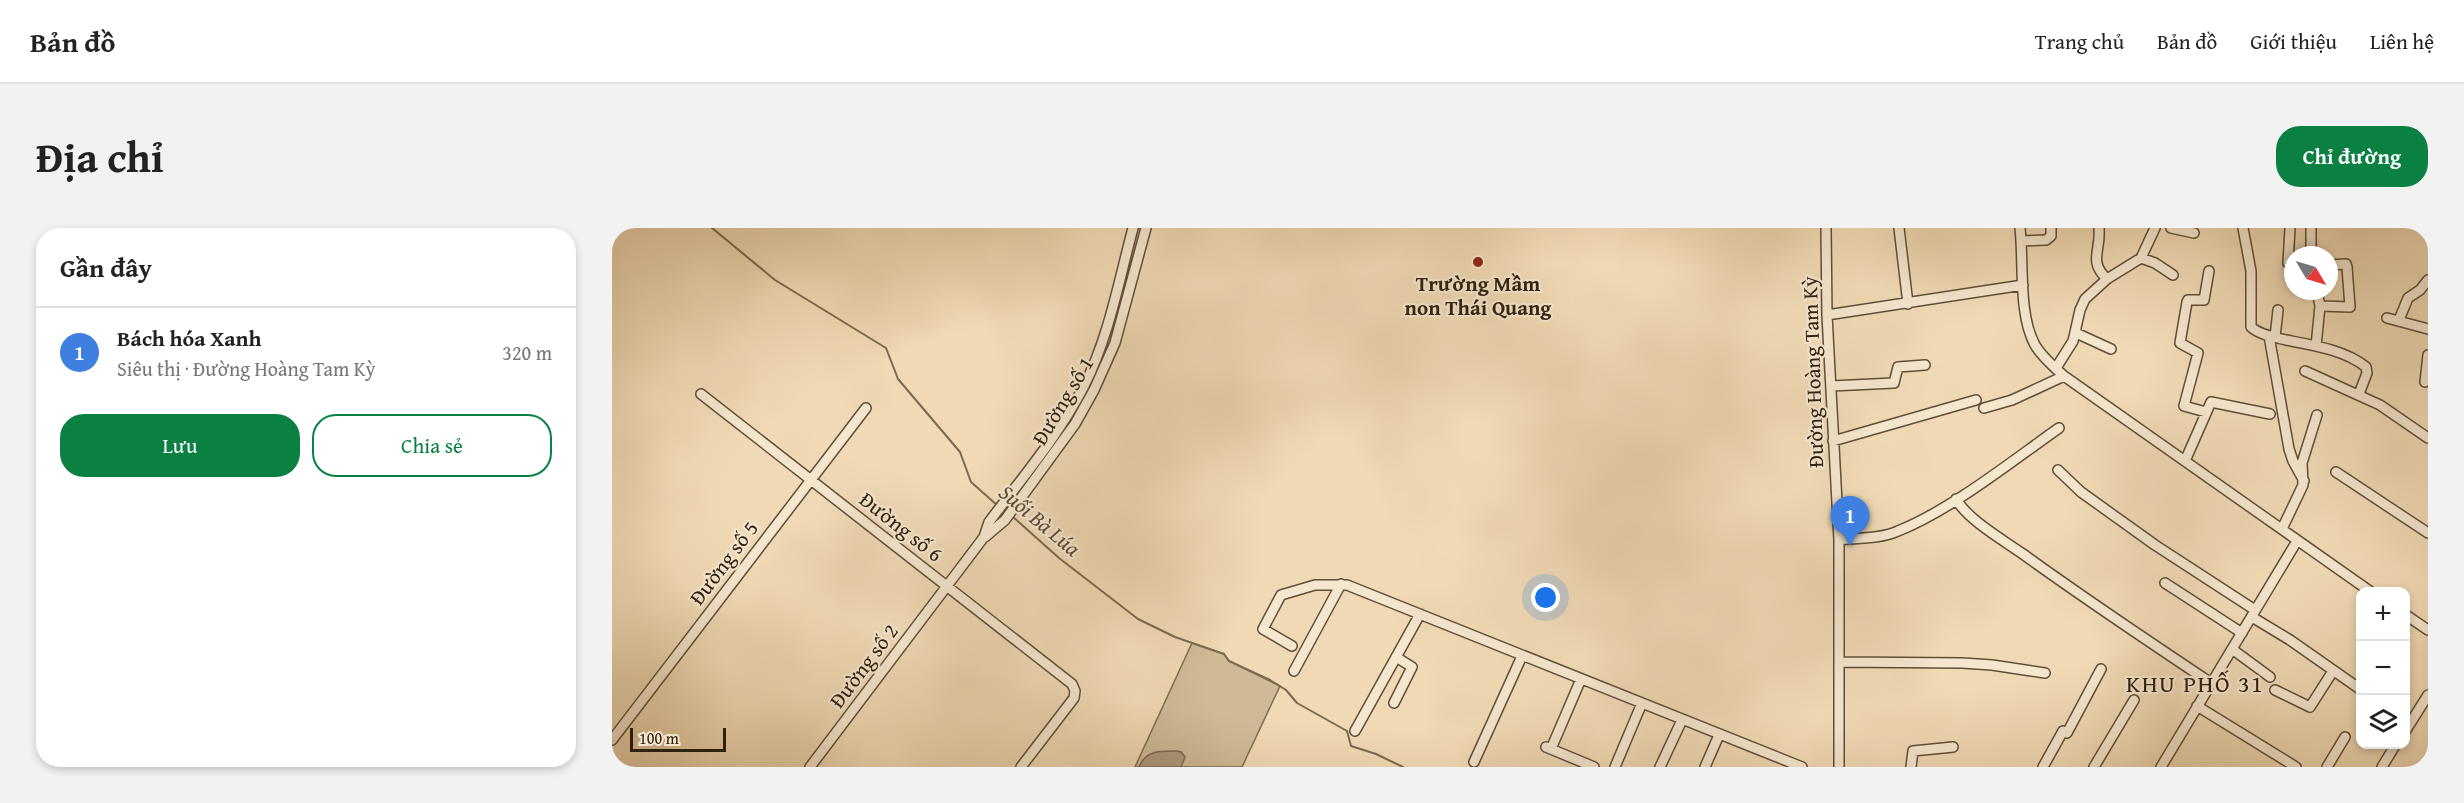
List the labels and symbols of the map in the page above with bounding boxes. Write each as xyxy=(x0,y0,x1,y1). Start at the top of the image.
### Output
north arrow xyxy=(2284,246,2338,300)
marker: Trường Mầm non Thái Quang xyxy=(1471,255,1485,269)
place label: Trường Mầm non Thái Quang xyxy=(1405,268,1552,323)
street label: Đường Hoàng Tam Kỳ xyxy=(1794,275,1831,468)
street label: Đường số 1 xyxy=(1024,351,1101,451)
water label: Suối Bà Lúa xyxy=(992,476,1088,564)
street label: Đường số 6 xyxy=(853,484,950,569)
pin: 1 xyxy=(1830,496,1870,546)
street label: Đường số 5 xyxy=(682,514,766,611)
your location xyxy=(1531,583,1560,612)
street label: Đường số 2 xyxy=(822,617,906,714)
district label: KHU PHỐ 31 xyxy=(2126,666,2264,701)
scale bar xyxy=(630,725,726,752)

